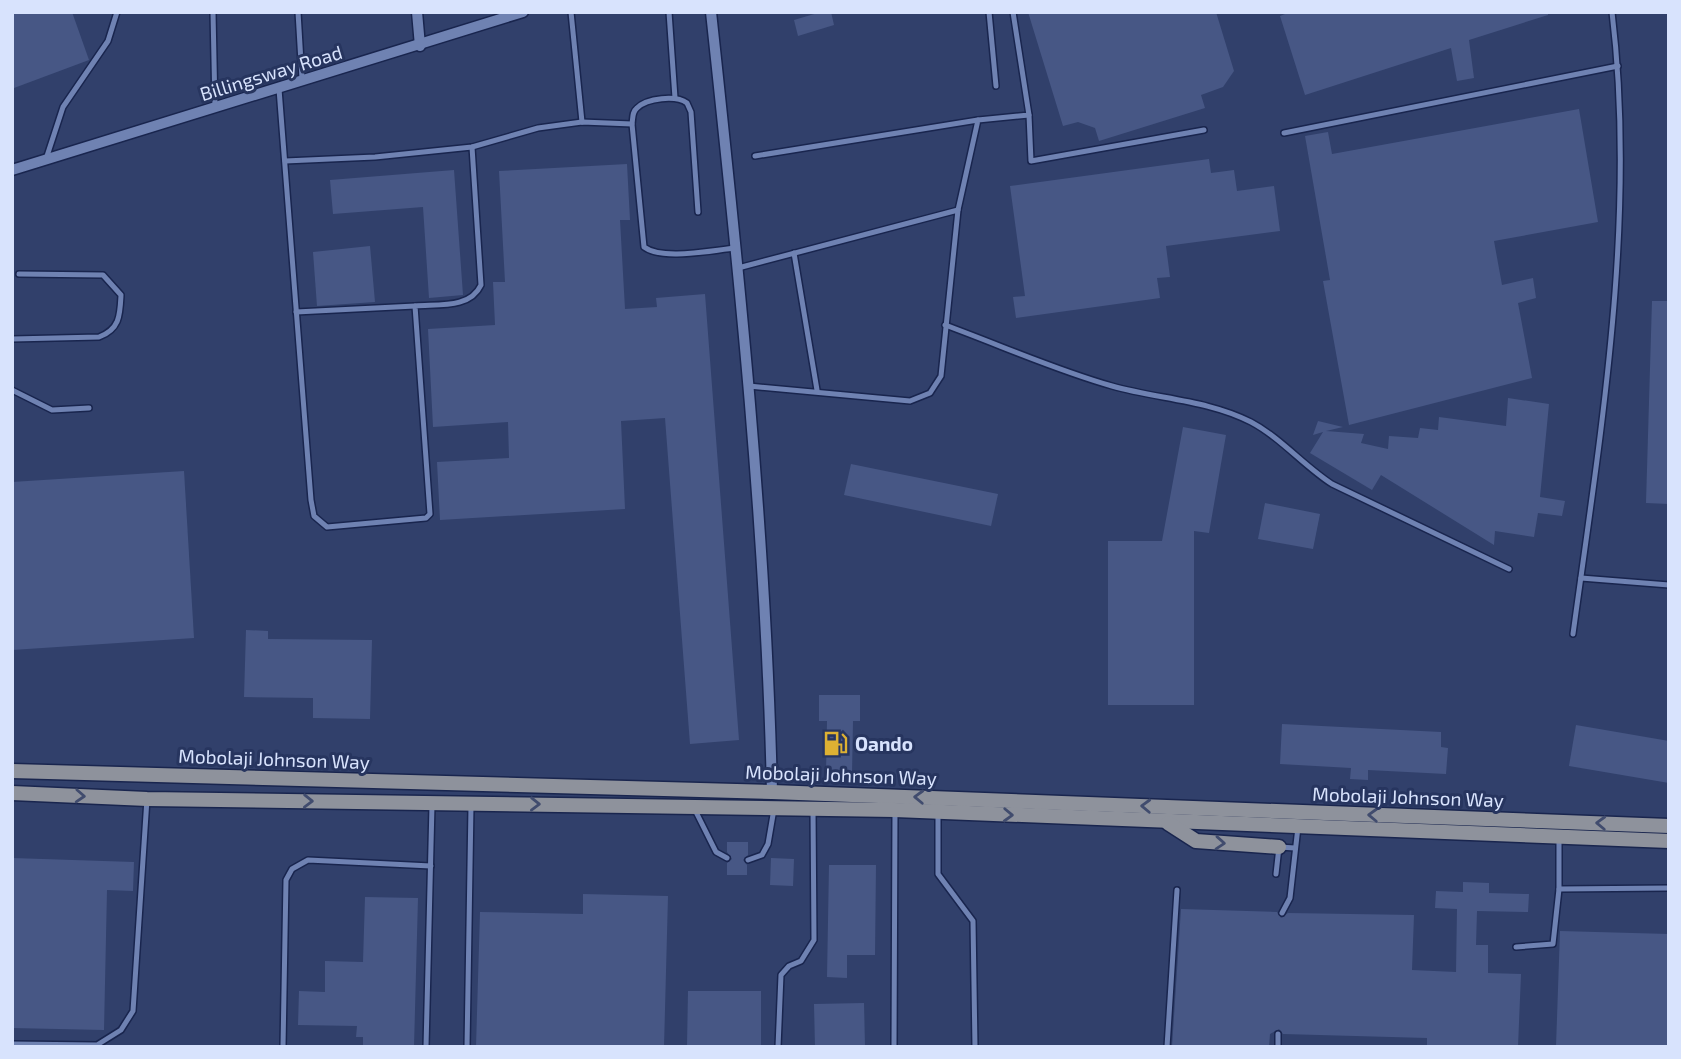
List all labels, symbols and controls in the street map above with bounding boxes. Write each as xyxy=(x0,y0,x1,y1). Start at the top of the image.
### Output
street label: Billingsway Road xyxy=(197,40,345,105)
fuel station icon: Oando xyxy=(821,730,849,758)
place label: Oando xyxy=(855,732,913,755)
street label: Mobolaji Johnson Way xyxy=(178,744,370,773)
street label: Mobolaji Johnson Way xyxy=(745,760,937,789)
street label: Mobolaji Johnson Way xyxy=(1312,782,1504,811)
one-way arrow xyxy=(75,789,86,804)
one-way arrow xyxy=(913,790,924,805)
one-way arrow xyxy=(303,793,314,809)
one-way arrow xyxy=(531,796,541,812)
one-way arrow xyxy=(1140,798,1151,814)
one-way arrow xyxy=(1367,807,1378,822)
one-way arrow xyxy=(1002,808,1013,823)
one-way arrow xyxy=(1595,816,1606,831)
one-way arrow xyxy=(1214,835,1225,850)

